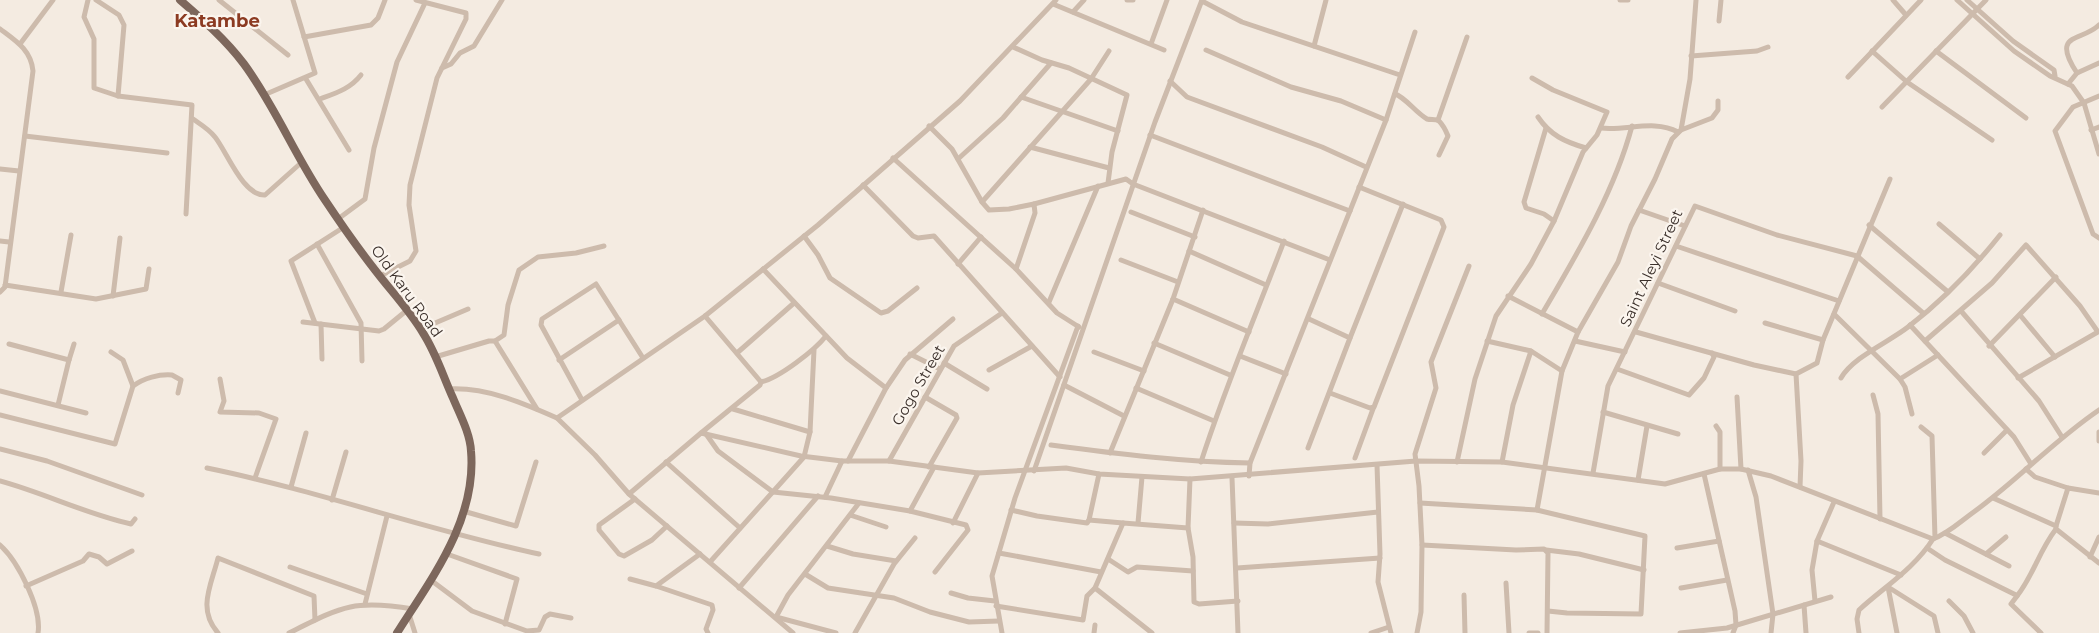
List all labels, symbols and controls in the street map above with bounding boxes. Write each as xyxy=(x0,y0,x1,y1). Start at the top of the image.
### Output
district label: Katambe xyxy=(174,10,260,32)
street label: Saint Aleyi Street xyxy=(1615,206,1687,330)
street label: Old Karu Road xyxy=(367,241,447,341)
street label: Gogo Street xyxy=(887,341,949,429)

